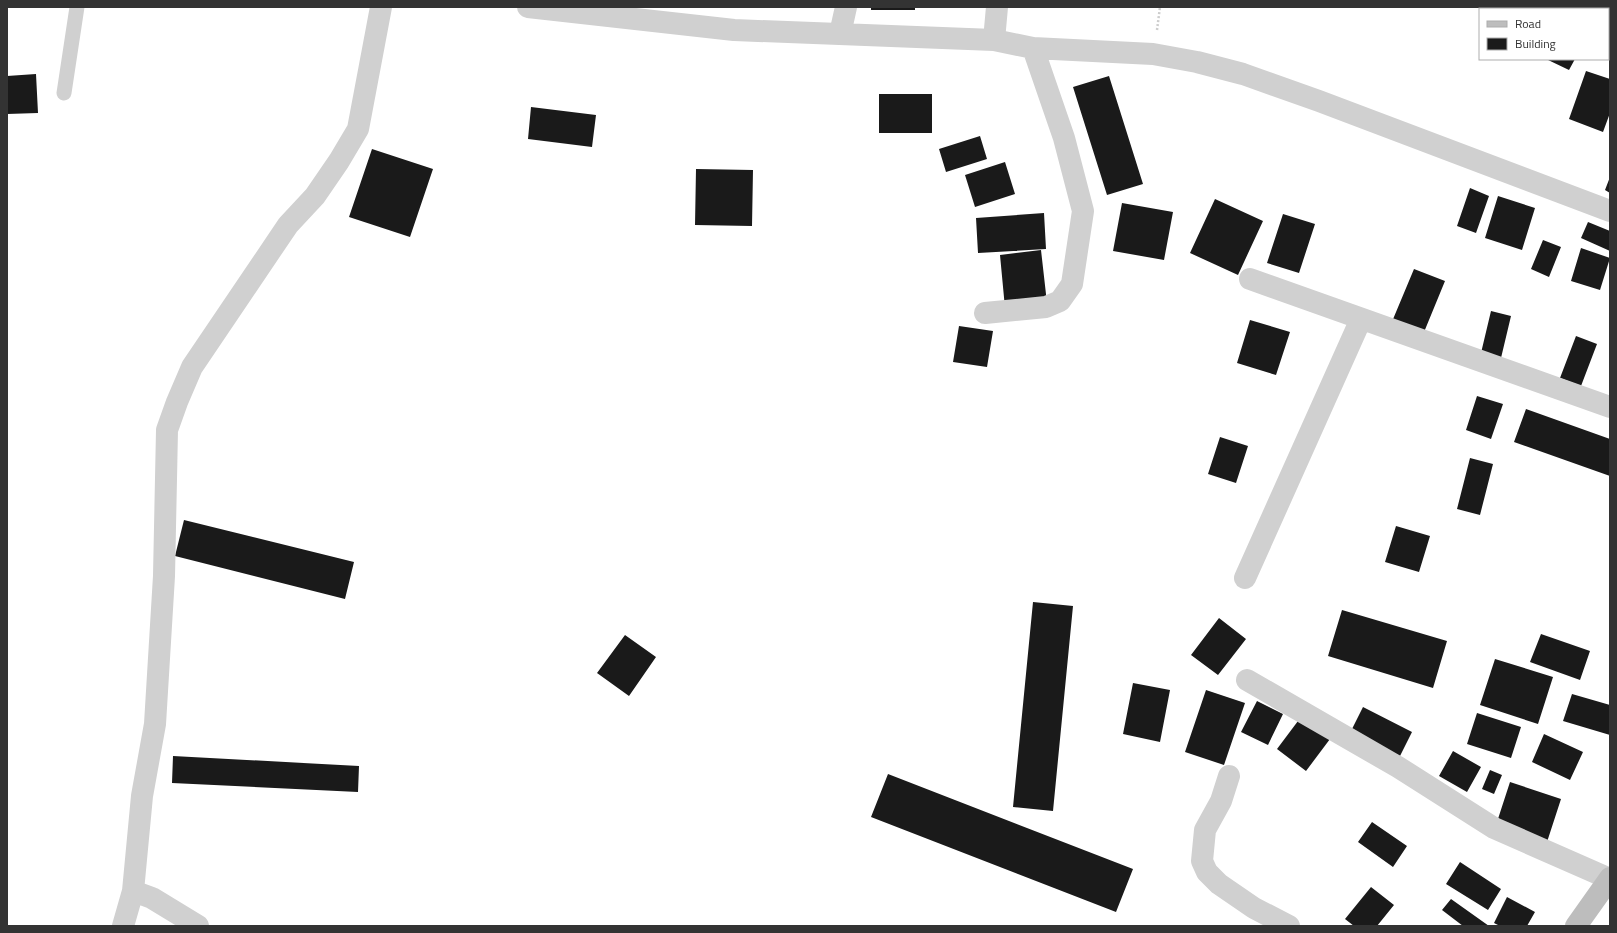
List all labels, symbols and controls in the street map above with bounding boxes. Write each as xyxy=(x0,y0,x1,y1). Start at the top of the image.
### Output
legend xyxy=(1479,8,1609,60)
text: Road xyxy=(1515,14,1541,33)
text: Building xyxy=(1515,34,1556,53)

